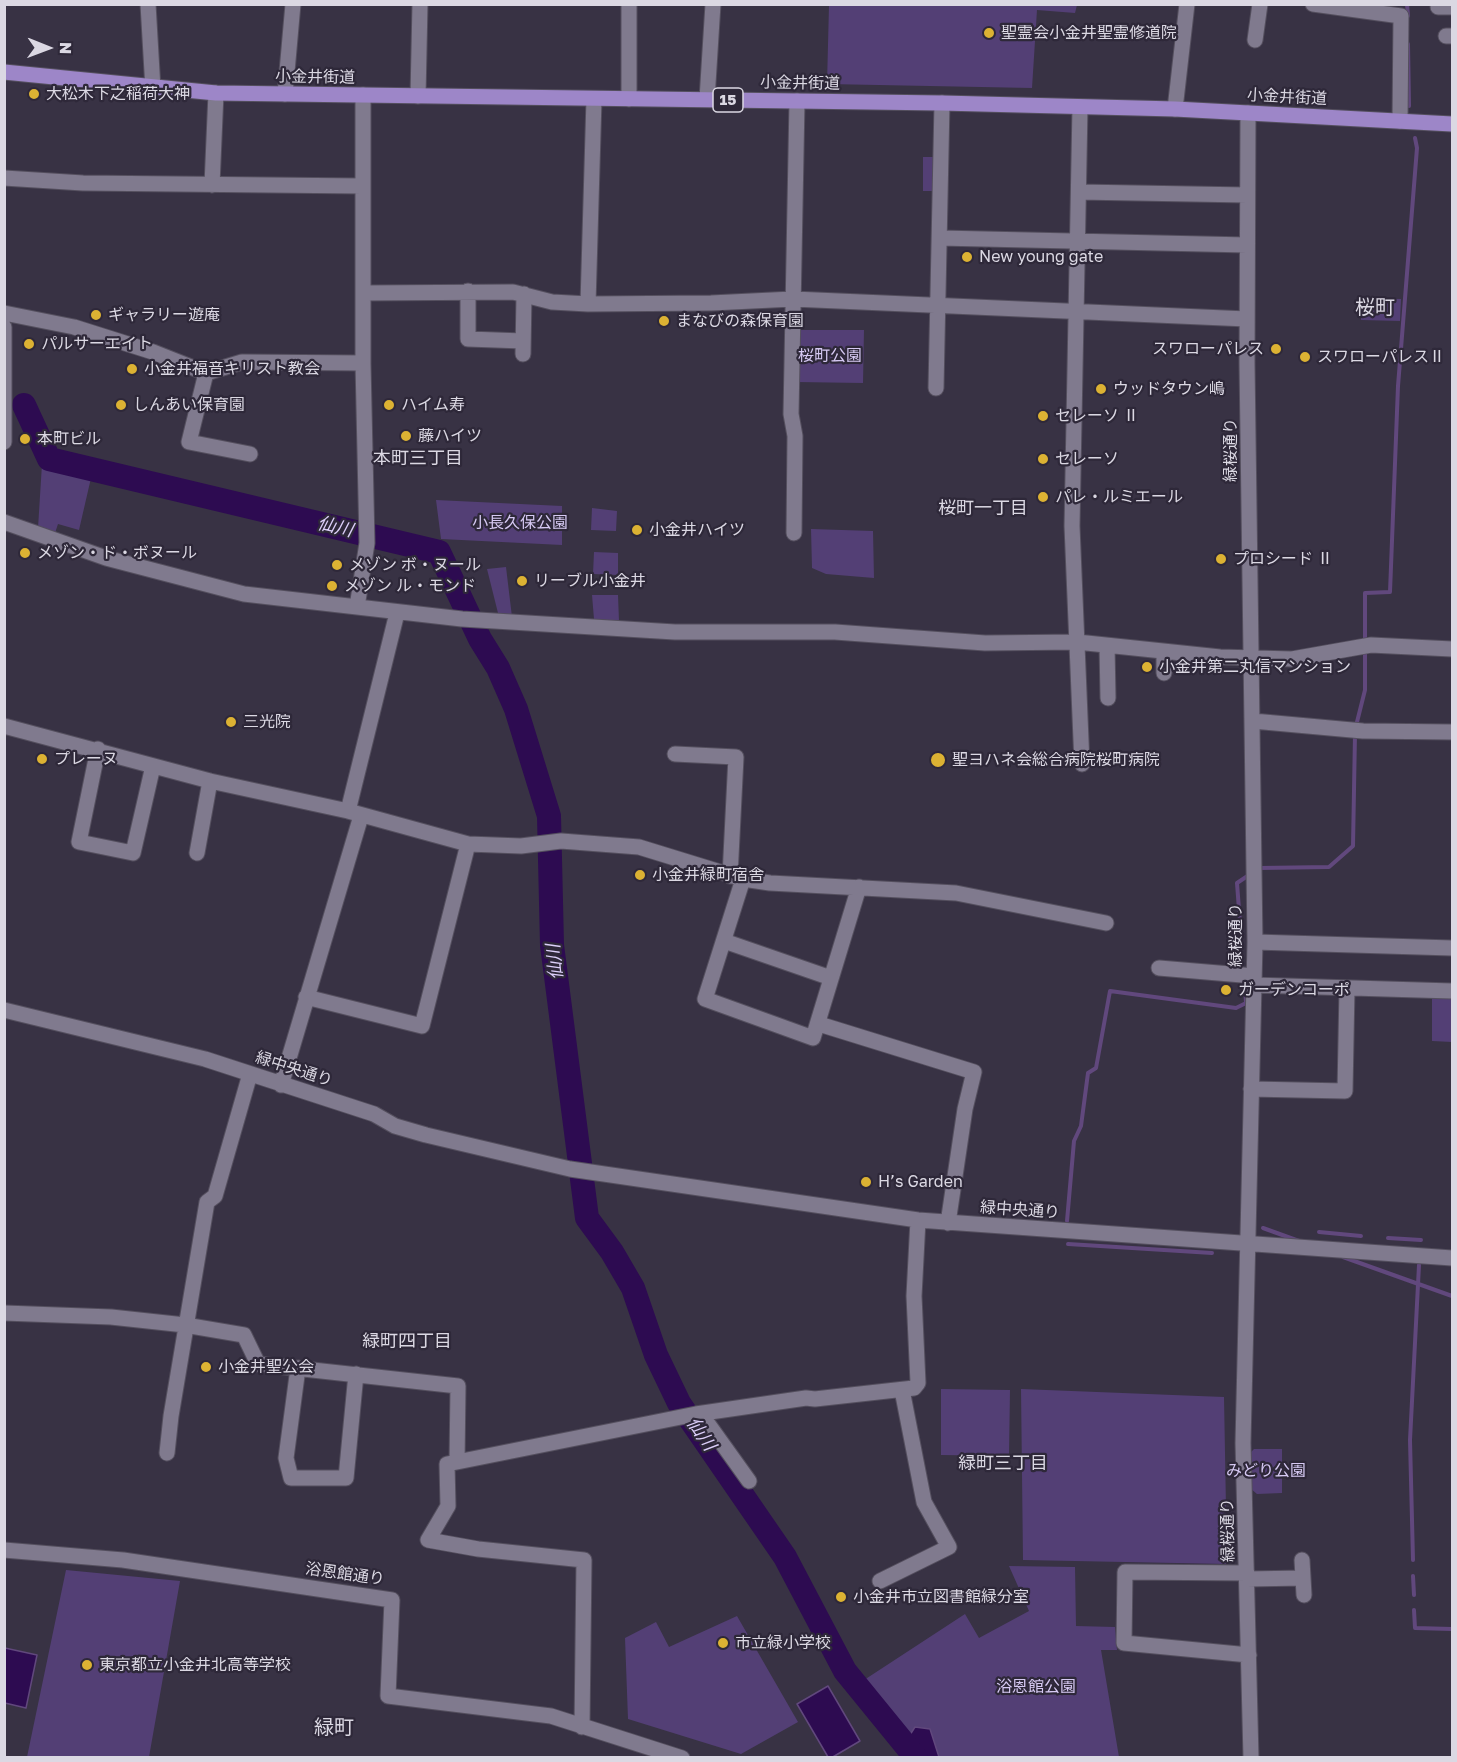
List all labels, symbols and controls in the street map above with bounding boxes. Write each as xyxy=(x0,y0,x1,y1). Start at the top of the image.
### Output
north arrow xyxy=(18,18,78,78)
place label: 聖霊会小金井聖霊修道院 xyxy=(1001,23,1177,43)
marker: 聖霊会小金井聖霊修道院 xyxy=(982,26,996,40)
text: N xyxy=(56,42,76,55)
street label: 小金井街道 xyxy=(275,67,355,87)
street label: 小金井街道 xyxy=(760,73,840,93)
place label: 大松木下之稲荷大神 xyxy=(46,84,190,104)
street label: 小金井街道 xyxy=(1247,85,1327,109)
marker: 大松木下之稲荷大神 xyxy=(27,87,41,101)
road number: 15 xyxy=(713,88,743,112)
place label: New young gate xyxy=(979,247,1103,267)
marker: New young gate xyxy=(960,250,974,264)
district label: 桜町 xyxy=(1355,296,1395,320)
place label: ギャラリー遊庵 xyxy=(108,305,220,325)
marker: ギャラリー遊庵 xyxy=(89,308,103,322)
place label: まなびの森保育園 xyxy=(676,311,804,331)
marker: まなびの森保育園 xyxy=(657,314,671,328)
place label: パルサーエイト xyxy=(41,334,153,354)
marker: パルサーエイト xyxy=(22,337,36,351)
place label: スワローパレス xyxy=(1152,339,1264,359)
marker: スワローパレス xyxy=(1269,342,1283,356)
park label: 桜町公園 xyxy=(798,346,862,366)
place label: スワローパレスⅡ xyxy=(1317,347,1445,367)
marker: スワローパレスⅡ xyxy=(1298,350,1312,364)
place label: 小金井福音キリスト教会 xyxy=(144,359,320,379)
marker: 小金井福音キリスト教会 xyxy=(125,362,139,376)
place label: ウッドタウン嶋 xyxy=(1113,379,1225,399)
marker: ウッドタウン嶋 xyxy=(1094,382,1108,396)
place label: しんあい保育園 xyxy=(133,395,245,415)
place label: ハイム寿 xyxy=(401,395,465,415)
marker: しんあい保育園 xyxy=(114,398,128,412)
marker: ハイム寿 xyxy=(382,398,396,412)
place label: セレーソ Ⅱ xyxy=(1055,406,1139,426)
marker: セレーソ Ⅱ xyxy=(1036,409,1050,423)
street label: 緑桜通り xyxy=(1221,418,1241,482)
place label: 藤ハイツ xyxy=(418,426,482,446)
place label: 本町ビル xyxy=(37,429,101,449)
marker: 藤ハイツ xyxy=(399,429,413,443)
marker: 本町ビル xyxy=(18,432,32,446)
district label: 本町三丁目 xyxy=(373,447,463,469)
place label: セレーソ xyxy=(1055,449,1119,469)
marker: セレーソ xyxy=(1036,452,1050,466)
place label: パレ・ルミエール xyxy=(1055,487,1183,507)
marker: パレ・ルミエール xyxy=(1036,490,1050,504)
district label: 桜町一丁目 xyxy=(938,497,1028,519)
water label: 仙川 xyxy=(315,512,355,542)
park label: 小長久保公園 xyxy=(472,513,568,533)
place label: 小金井ハイツ xyxy=(649,520,745,540)
marker: 小金井ハイツ xyxy=(630,523,644,537)
place label: メゾン・ド・ボヌール xyxy=(37,543,197,563)
marker: メゾン・ド・ボヌール xyxy=(18,546,32,560)
place label: プロシード Ⅱ xyxy=(1233,549,1333,569)
marker: プロシード Ⅱ xyxy=(1214,552,1228,566)
place label: メゾン ボ・ヌール xyxy=(349,555,481,575)
marker: メゾン ボ・ヌール xyxy=(330,558,344,572)
place label: リーブル小金井 xyxy=(534,571,646,591)
marker: リーブル小金井 xyxy=(515,574,529,588)
place label: メゾン ル・モンド xyxy=(344,576,476,596)
marker: メゾン ル・モンド xyxy=(325,579,339,593)
place label: 小金井第二丸信マンション xyxy=(1159,657,1351,677)
marker: 小金井第二丸信マンション xyxy=(1140,660,1154,674)
place label: 三光院 xyxy=(243,712,291,732)
marker: 三光院 xyxy=(224,715,238,729)
place label: プレーヌ xyxy=(54,749,118,769)
place label: 聖ヨハネ会総合病院桜町病院 xyxy=(952,750,1160,770)
marker: 聖ヨハネ会総合病院桜町病院 xyxy=(929,751,947,769)
marker: プレーヌ xyxy=(35,752,49,766)
place label: 小金井緑町宿舎 xyxy=(652,865,764,885)
marker: 小金井緑町宿舎 xyxy=(633,868,647,882)
street label: 緑桜通り xyxy=(1226,903,1246,967)
water label: 仙川 xyxy=(542,943,568,981)
place label: ガーデンコーポ xyxy=(1238,980,1350,1000)
marker: ガーデンコーポ xyxy=(1219,983,1233,997)
street label: 緑中央通り xyxy=(253,1048,335,1090)
place label: H’s Garden xyxy=(878,1172,963,1192)
marker: H’s Garden xyxy=(859,1175,873,1189)
street label: 緑中央通り xyxy=(979,1198,1061,1222)
district label: 緑町四丁目 xyxy=(362,1330,452,1352)
place label: 小金井聖公会 xyxy=(218,1357,314,1377)
marker: 小金井聖公会 xyxy=(199,1360,213,1374)
water label: 仙川 xyxy=(682,1413,720,1455)
district label: 緑町三丁目 xyxy=(958,1452,1048,1474)
park label: みどり公園 xyxy=(1226,1461,1306,1481)
street label: 緑桜通り xyxy=(1218,1498,1238,1562)
street label: 浴恩館通り xyxy=(304,1559,386,1589)
place label: 小金井市立図書館緑分室 xyxy=(853,1587,1029,1607)
marker: 小金井市立図書館緑分室 xyxy=(834,1590,848,1604)
place label: 市立緑小学校 xyxy=(735,1633,831,1653)
marker: 市立緑小学校 xyxy=(716,1636,730,1650)
place label: 東京都立小金井北高等学校 xyxy=(99,1655,291,1675)
marker: 東京都立小金井北高等学校 xyxy=(80,1658,94,1672)
park label: 浴恩館公園 xyxy=(996,1677,1076,1697)
district label: 緑町 xyxy=(314,1716,354,1740)

